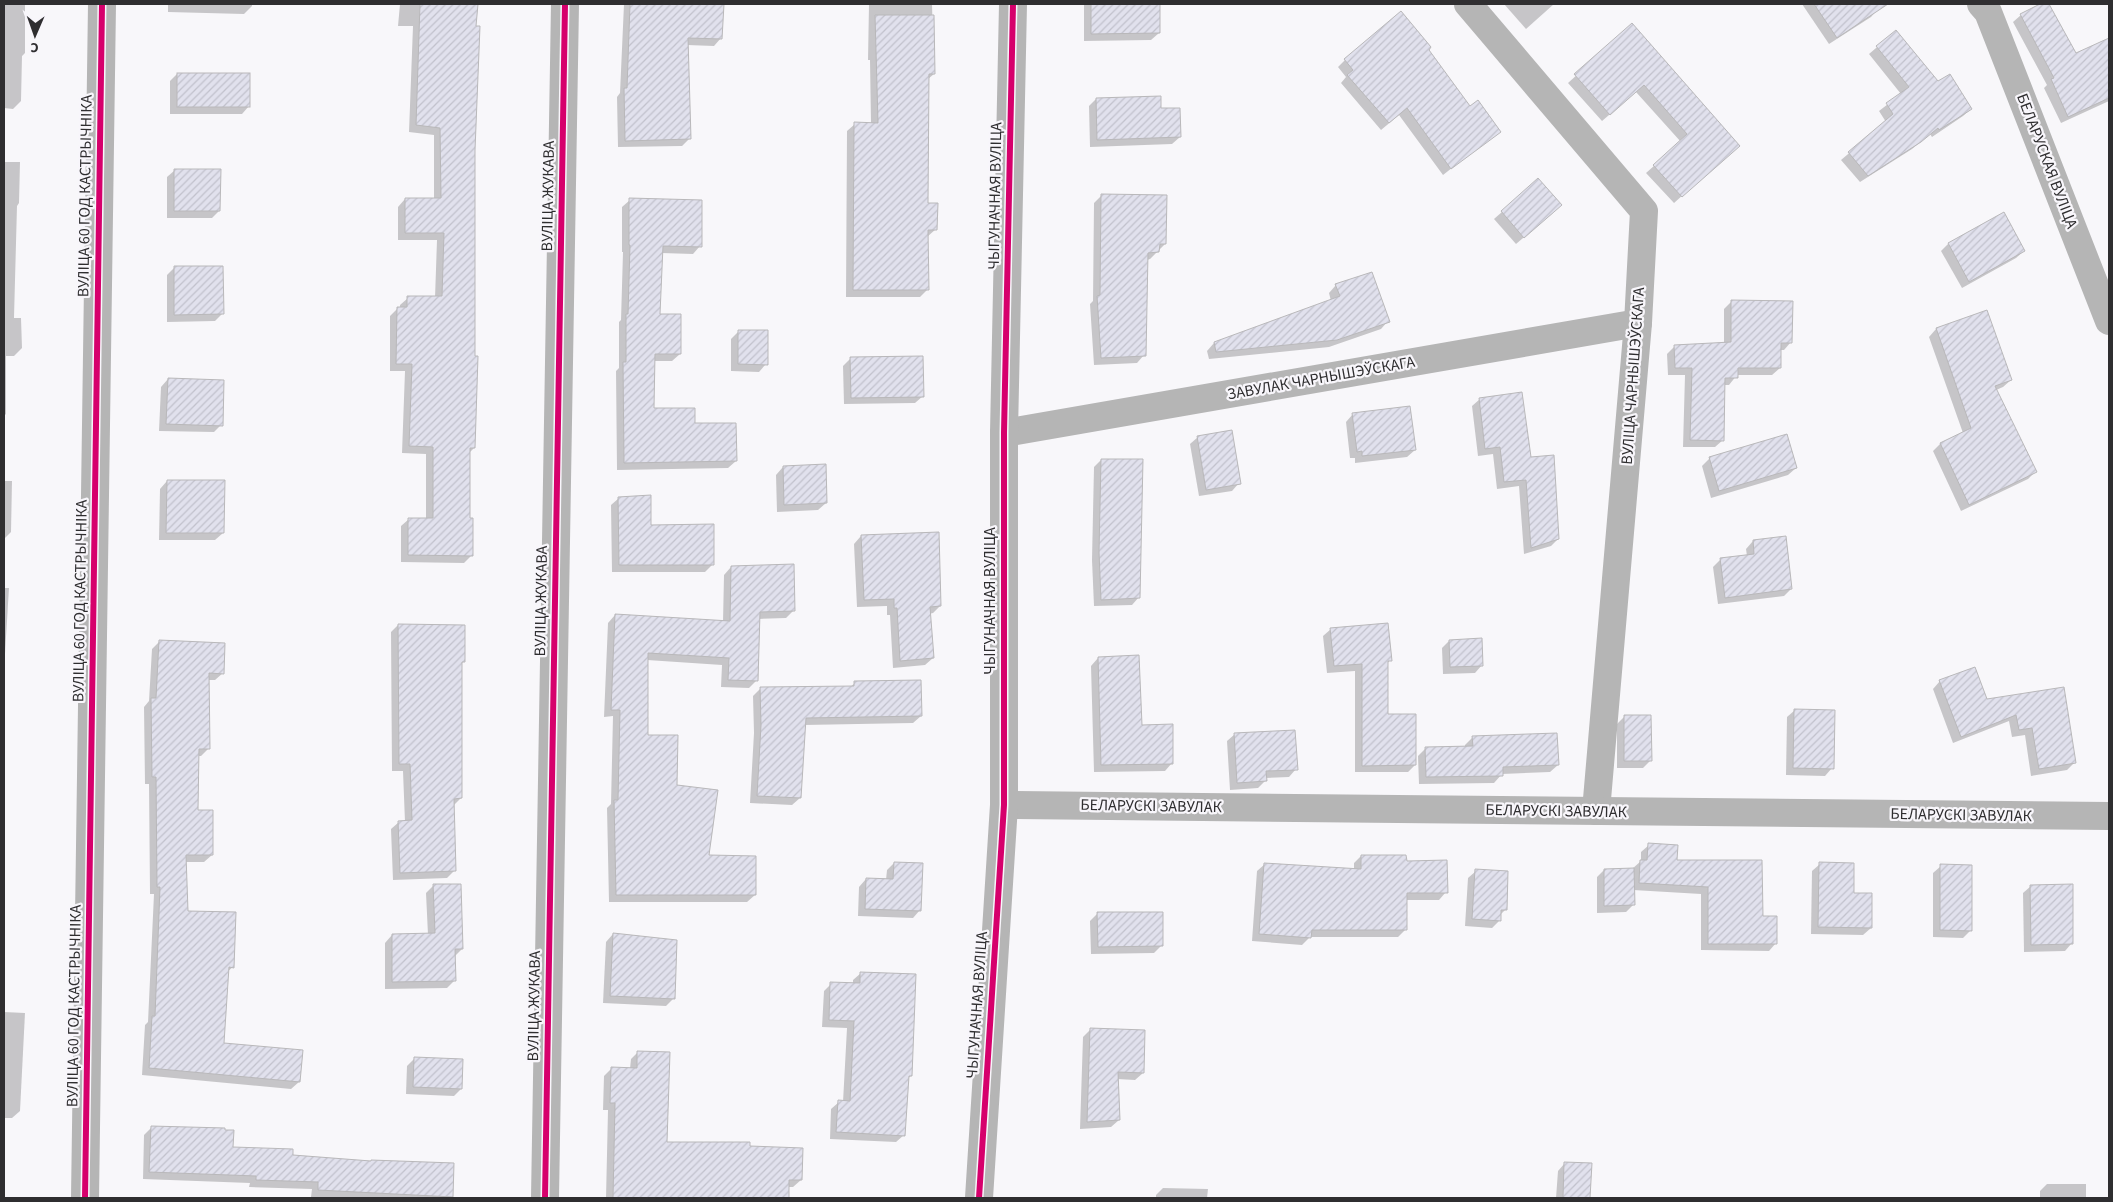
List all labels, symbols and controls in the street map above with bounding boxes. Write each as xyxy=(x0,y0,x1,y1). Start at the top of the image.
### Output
north arrow xyxy=(10,10,60,60)
text: С xyxy=(30,37,39,57)
street label: БЕЛАРУСКАЯ ВУЛІЦА xyxy=(2011,90,2083,232)
street label: ВУЛІЦА 60 ГОД КАСТРЫЧНІКА xyxy=(72,94,98,297)
street label: ЧЫГУНАЧНАЯ ВУЛІЦА xyxy=(983,122,1007,270)
street label: ВУЛІЦА ЖУКАВА xyxy=(536,140,560,252)
street label: ВУЛІЦА ЧАРНЫШЭЎСКАГА xyxy=(1616,286,1650,465)
street label: ЗАВУЛАК ЧАРНЫШЭЎСКАГА xyxy=(1226,351,1417,405)
street label: ВУЛІЦА 60 ГОД КАСТРЫЧНІКА xyxy=(67,499,93,702)
street label: ЧЫГУНАЧНАЯ ВУЛІЦА xyxy=(979,527,1001,675)
street label: ВУЛІЦА ЖУКАВА xyxy=(529,545,553,657)
street label: БЕЛАРУСКІ ЗАВУЛАК xyxy=(1080,794,1223,818)
street label: БЕЛАРУСКІ ЗАВУЛАК xyxy=(1485,799,1628,823)
street label: БЕЛАРУСКІ ЗАВУЛАК xyxy=(1890,803,2033,827)
street label: ВУЛІЦА 60 ГОД КАСТРЫЧНІКА xyxy=(61,904,87,1107)
street label: ЧЫГУНАЧНАЯ ВУЛІЦА xyxy=(961,930,993,1079)
street label: ВУЛІЦА ЖУКАВА xyxy=(522,950,546,1062)

